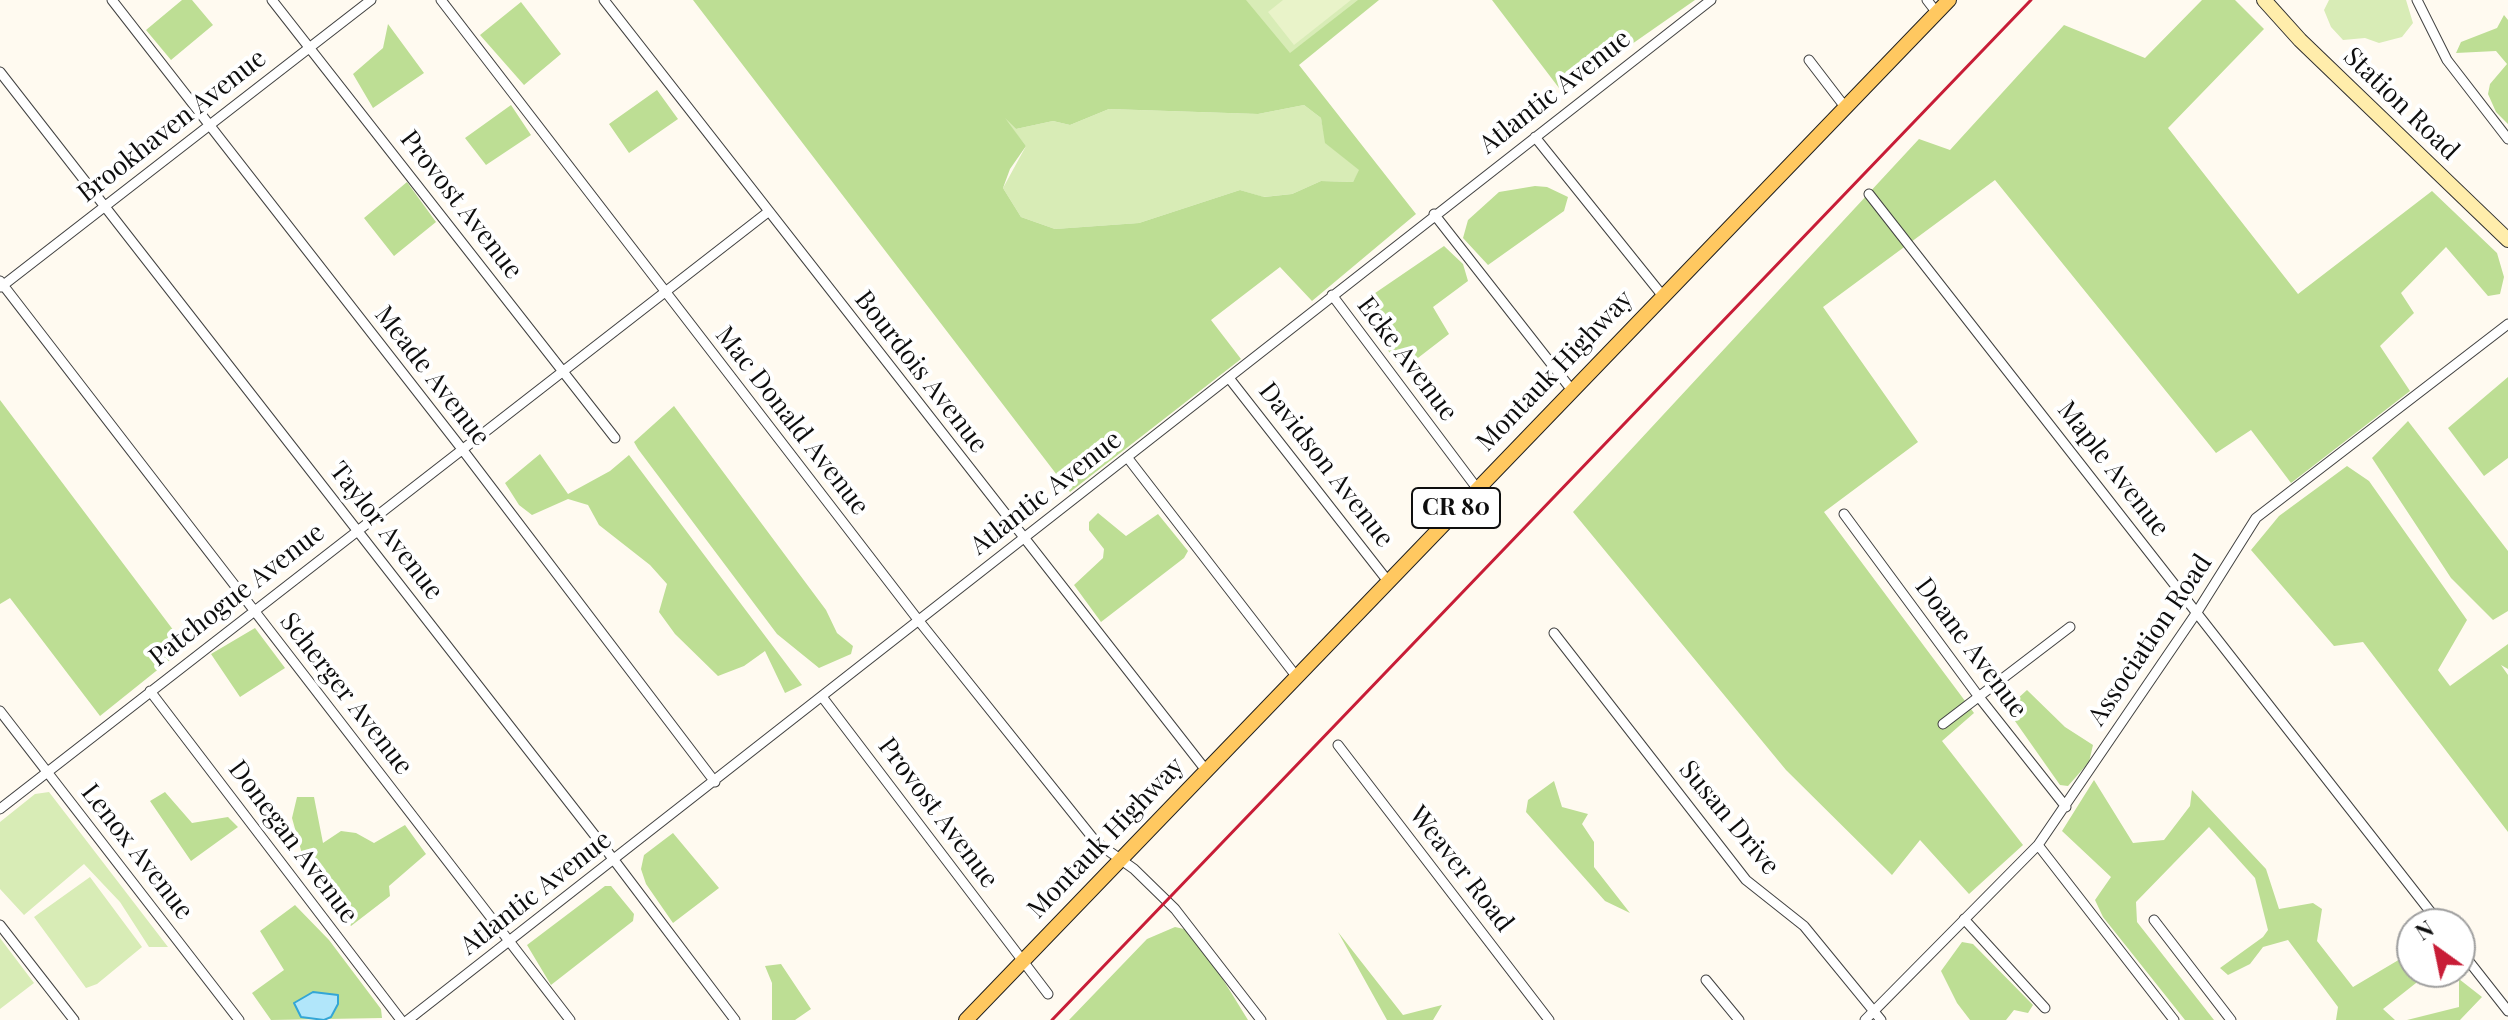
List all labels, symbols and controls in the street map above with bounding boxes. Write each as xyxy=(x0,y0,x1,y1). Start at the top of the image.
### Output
street label: Atlantic Avenue xyxy=(1473,23,1637,161)
street label: Station Road xyxy=(2337,41,2465,167)
street label: Brookhaven Avenue xyxy=(72,43,272,209)
street label: Provost Avenue xyxy=(393,124,529,286)
street label: Montauk Highway xyxy=(1470,284,1640,458)
street label: Bourdois Avenue xyxy=(848,285,994,459)
street label: Ecke Avenue xyxy=(1350,291,1464,427)
street label: Meade Avenue xyxy=(368,300,496,452)
street label: Mac Donald Avenue xyxy=(709,321,875,521)
street label: Davidson Avenue xyxy=(1252,376,1400,554)
street label: Maple Avenue xyxy=(2050,395,2176,543)
street label: Atlantic Avenue xyxy=(964,424,1128,562)
street label: Taylor Avenue xyxy=(323,456,449,606)
road number: CR 80 xyxy=(1412,488,1500,528)
street label: Patchogue Avenue xyxy=(143,517,331,673)
street label: Association Road xyxy=(2081,549,2219,731)
street label: Doane Avenue xyxy=(1908,572,2034,724)
street label: Scherger Avenue xyxy=(273,607,419,781)
street label: Provost Avenue xyxy=(871,732,1005,894)
street label: Montauk Highway xyxy=(1021,751,1191,925)
street label: Donegan Avenue xyxy=(222,754,364,930)
street label: Susan Drive xyxy=(1672,755,1786,881)
street label: Lenox Avenue xyxy=(74,778,200,926)
street label: Weaver Road xyxy=(1402,800,1520,938)
street label: Atlantic Avenue xyxy=(454,824,618,962)
north arrow xyxy=(2396,908,2476,988)
text: N xyxy=(2409,913,2439,946)

